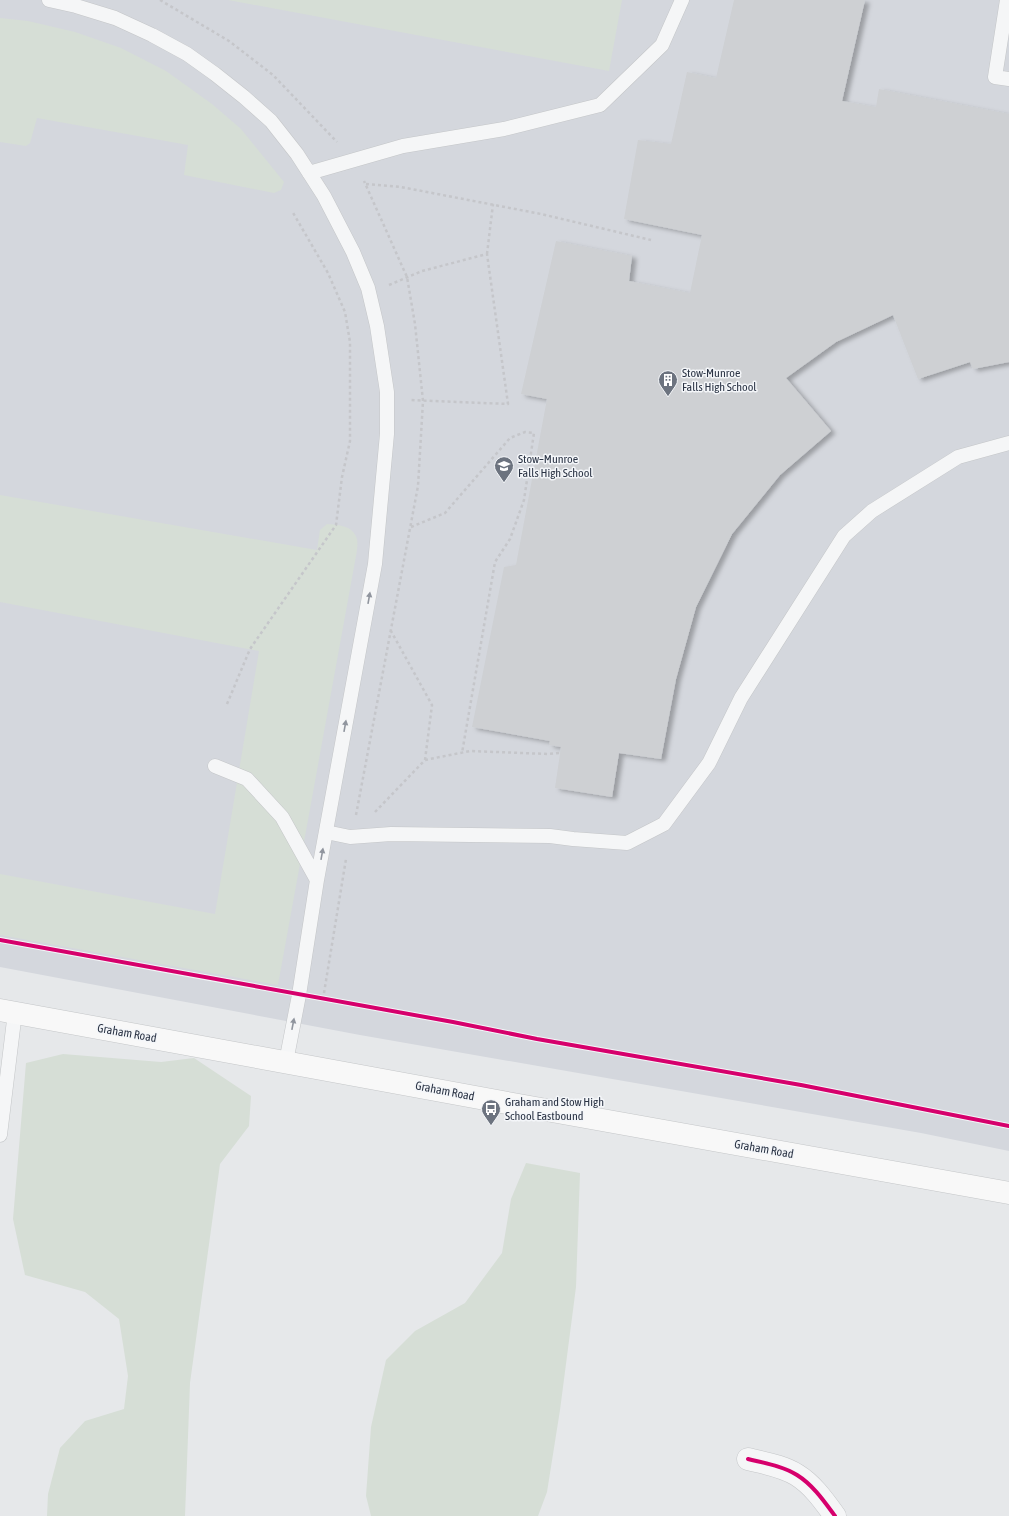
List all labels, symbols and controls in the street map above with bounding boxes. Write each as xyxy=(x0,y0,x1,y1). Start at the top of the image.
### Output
place label: Stow-Munroe Falls High School xyxy=(682,366,757,394)
building icon: Stow-Munroe Falls High School xyxy=(657,369,679,397)
place label: Stow–Munroe Falls High School xyxy=(518,452,593,480)
school or university icon: Stow–Munroe Falls High School xyxy=(493,455,515,483)
one-way arrow xyxy=(366,592,372,605)
one-way arrow xyxy=(342,720,348,732)
one-way arrow xyxy=(319,848,325,860)
one-way arrow xyxy=(290,1018,296,1030)
street label: Graham Road xyxy=(96,1021,158,1045)
street label: Graham Road xyxy=(414,1078,476,1104)
place label: Graham and Stow High School Eastbound xyxy=(505,1095,604,1123)
bus stop icon: Graham and Stow High School Eastbound xyxy=(480,1098,502,1126)
street label: Graham Road xyxy=(733,1137,795,1161)

